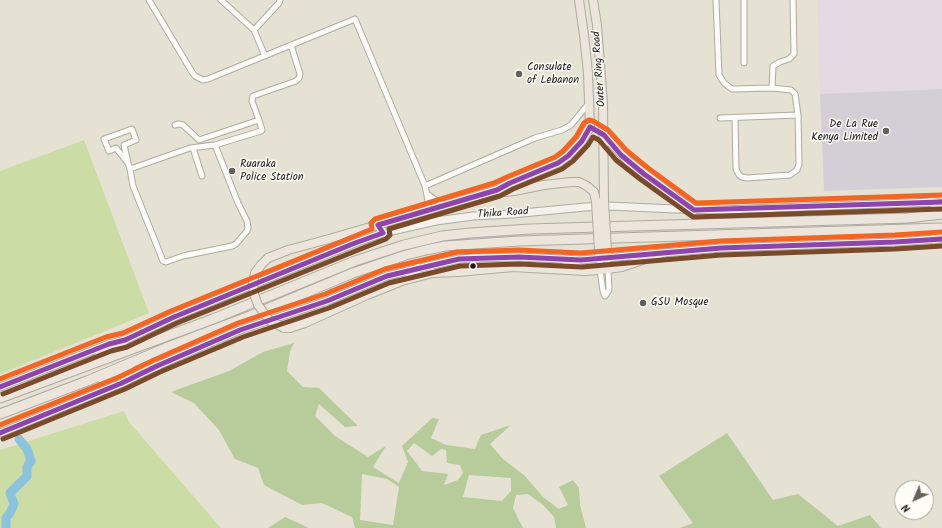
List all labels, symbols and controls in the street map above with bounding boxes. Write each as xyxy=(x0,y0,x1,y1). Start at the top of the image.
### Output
street label: Outer Ring Road xyxy=(591,31,609,107)
place label: Consulate of Lebanon xyxy=(527,61,579,87)
marker: Consulate of Lebanon xyxy=(514,69,524,79)
place label: De La Rue Kenya Limited xyxy=(811,118,878,144)
marker: De La Rue Kenya Limited xyxy=(881,126,891,136)
place label: Ruaraka Police Station xyxy=(240,158,304,184)
marker: Ruaraka Police Station xyxy=(227,166,237,176)
street label: Thika Road xyxy=(477,206,529,222)
unlabelled marker xyxy=(468,261,478,271)
place label: GSU Mosque xyxy=(651,296,708,310)
marker: GSU Mosque xyxy=(638,298,648,308)
north arrow xyxy=(894,480,934,520)
text: N xyxy=(898,499,915,517)

